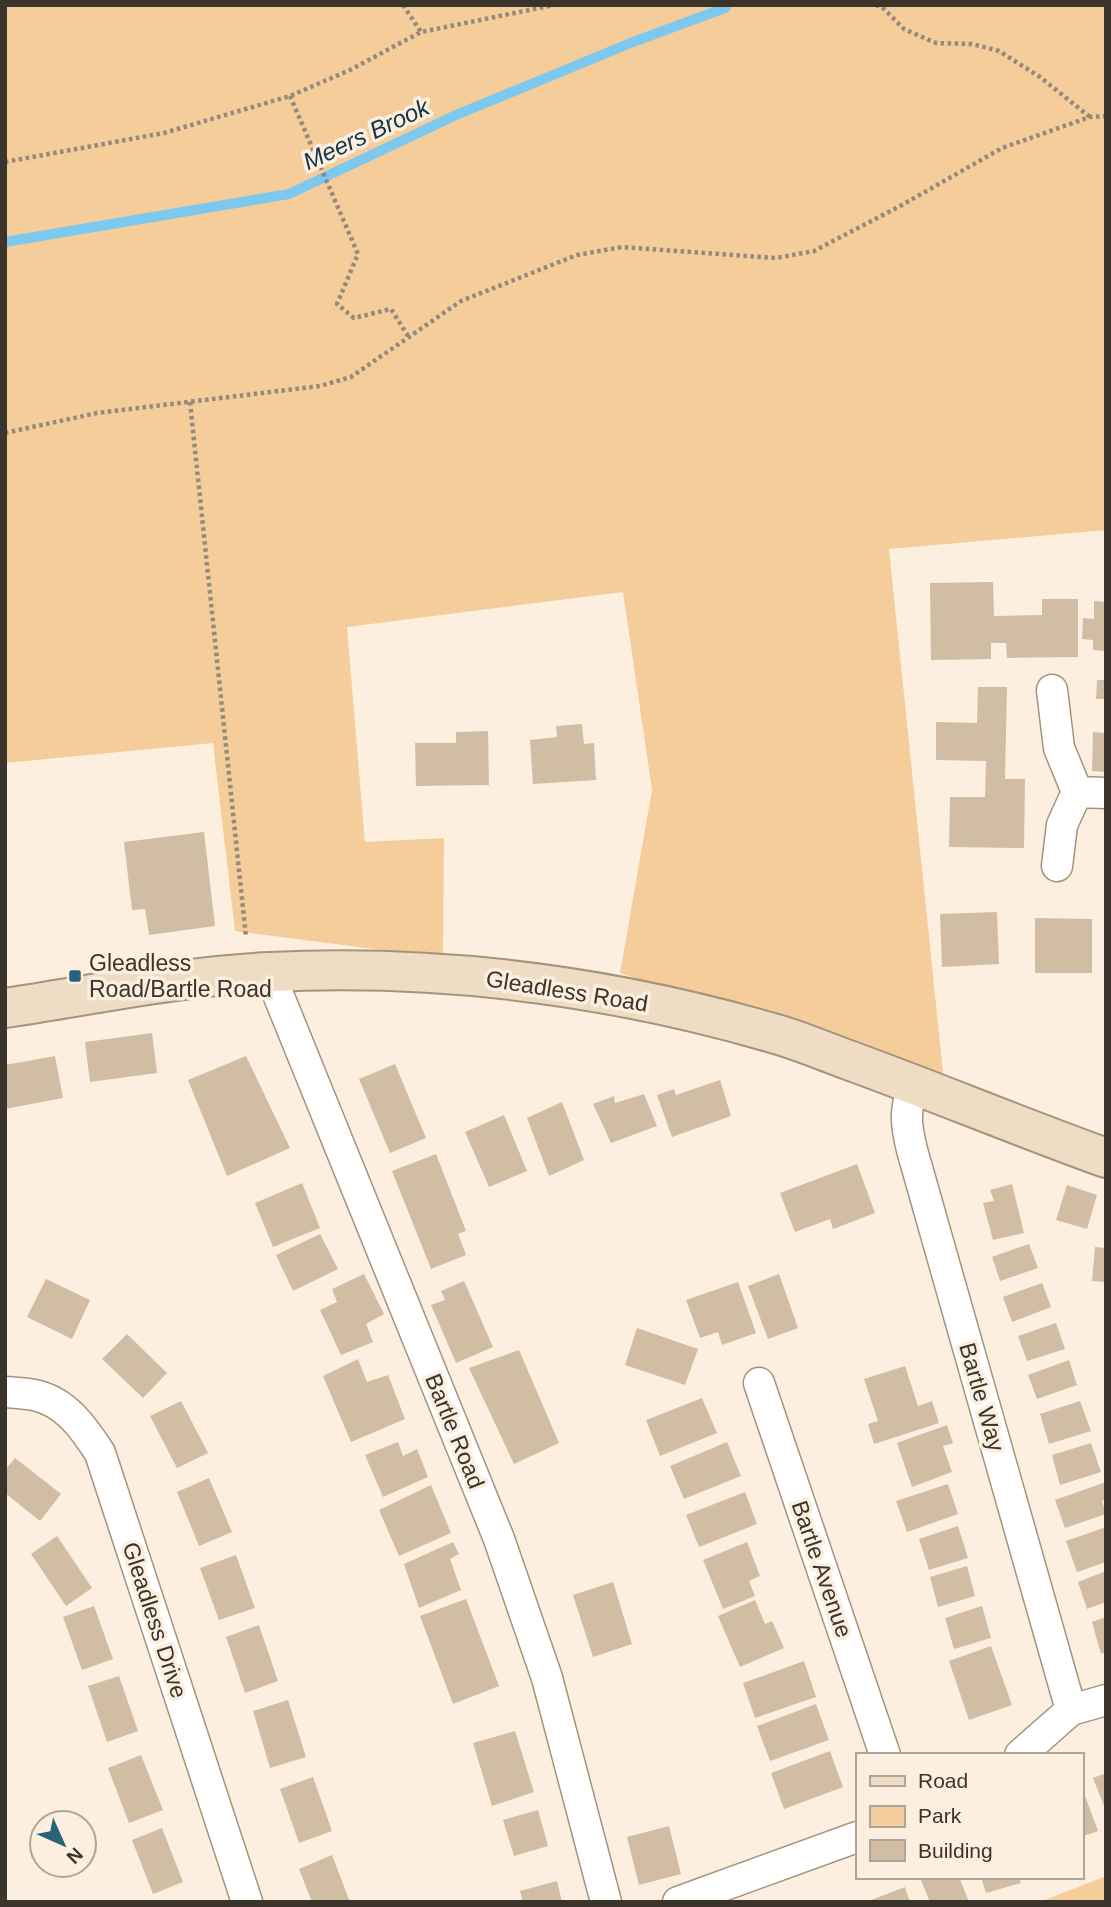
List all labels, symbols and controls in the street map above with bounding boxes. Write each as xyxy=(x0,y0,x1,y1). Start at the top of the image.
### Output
water label: Meers Brook xyxy=(299,92,435,175)
place label: Gleadless Road/Bartle Road xyxy=(89,950,272,1002)
street label: Gleadless Road xyxy=(484,965,650,1017)
marker: Gleadless Road/Bartle Road xyxy=(67,968,83,984)
street label: Bartle Way xyxy=(954,1340,1010,1455)
street label: Bartle Road xyxy=(420,1370,490,1492)
street label: Bartle Avenue xyxy=(786,1497,858,1641)
street label: Gleadless Drive xyxy=(118,1539,192,1701)
legend xyxy=(856,1753,1083,1879)
text: Road xyxy=(918,1769,968,1792)
text: Park xyxy=(918,1804,962,1827)
north arrow xyxy=(28,1809,98,1879)
text: Building xyxy=(918,1839,993,1862)
text: N xyxy=(62,1843,87,1868)

